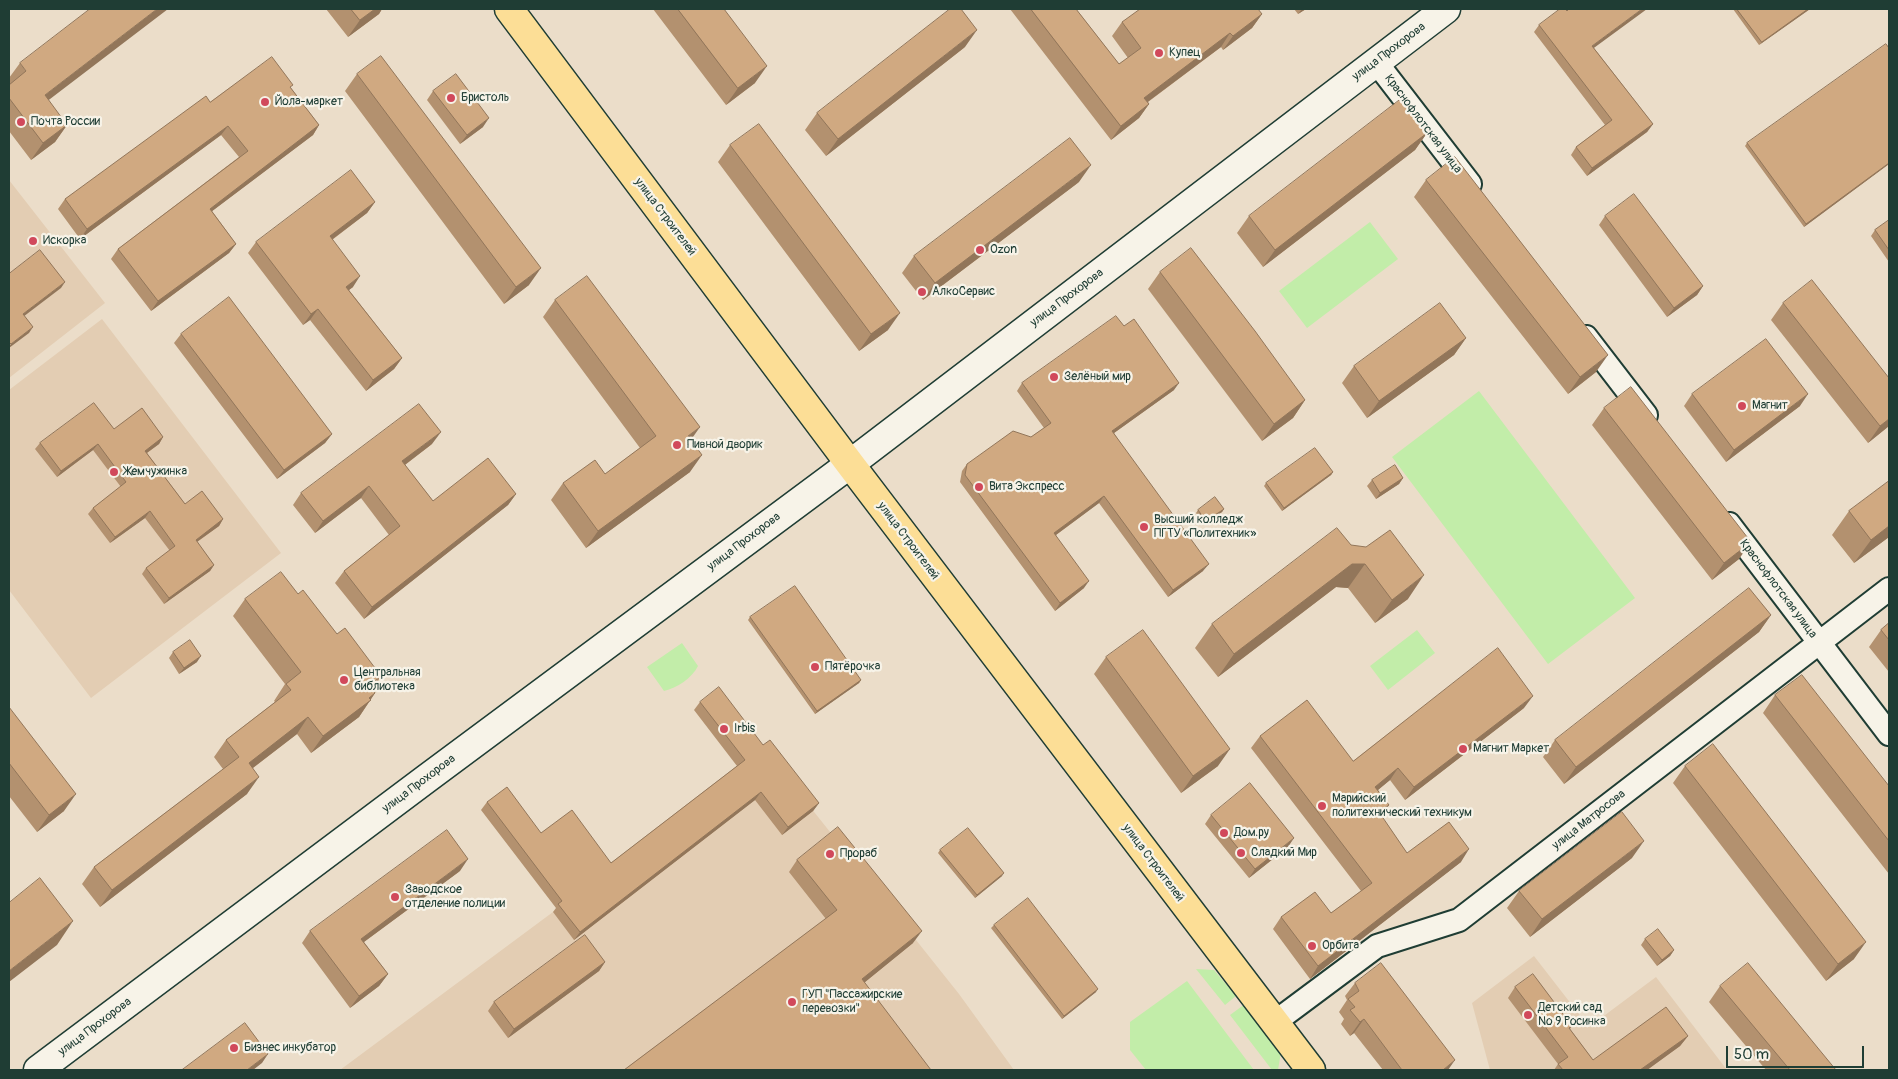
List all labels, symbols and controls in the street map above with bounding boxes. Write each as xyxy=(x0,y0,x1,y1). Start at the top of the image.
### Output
street label: улица Прохорова xyxy=(1350,20,1428,84)
place label: Купец xyxy=(1169,46,1201,60)
marker: Купец xyxy=(1153,47,1165,59)
street label: Краснофлотская улица xyxy=(1381,72,1465,176)
place label: Бристоль xyxy=(461,91,509,105)
marker: Бристоль xyxy=(445,92,457,104)
place label: Йола-маркет xyxy=(275,95,343,109)
marker: Йола-маркет xyxy=(259,96,271,108)
place label: Почта России xyxy=(31,115,100,129)
marker: Почта России xyxy=(15,116,27,128)
street label: улица Строителей xyxy=(631,175,699,259)
place label: Искорка xyxy=(43,234,86,248)
marker: Искорка xyxy=(27,235,39,247)
place label: Ozon xyxy=(990,243,1017,257)
marker: Ozon xyxy=(974,244,986,256)
street label: улица Прохорова xyxy=(1028,266,1106,330)
place label: АлкоСервис xyxy=(932,285,995,299)
marker: АлкоСервис xyxy=(916,286,928,298)
place label: Зелёный мир xyxy=(1064,370,1131,384)
marker: Зелёный мир xyxy=(1048,371,1060,383)
place label: Магнит xyxy=(1752,399,1788,413)
marker: Магнит xyxy=(1736,400,1748,412)
place label: Пивной дворик xyxy=(687,438,763,452)
marker: Пивной дворик xyxy=(671,439,683,451)
place label: Жемчужинка xyxy=(124,465,187,479)
marker: Жемчужинка xyxy=(108,466,120,478)
place label: Вита Экспресс xyxy=(989,480,1065,494)
marker: Вита Экспресс xyxy=(973,481,985,493)
street label: улица Строителей xyxy=(874,499,942,583)
street label: улица Прохорова xyxy=(705,510,783,574)
place label: Высший колледж ПГТУ «Политехник» xyxy=(1154,513,1256,541)
marker: Высший колледж ПГТУ «Политехник» xyxy=(1138,521,1150,533)
street label: Краснофлотская улица xyxy=(1736,537,1820,641)
place label: Пятёрочка xyxy=(825,660,880,674)
marker: Пятёрочка xyxy=(809,661,821,673)
place label: Центральная библиотека xyxy=(354,666,421,694)
marker: Центральная библиотека xyxy=(338,674,350,686)
place label: Irbis xyxy=(734,722,755,736)
marker: Irbis xyxy=(718,723,730,735)
place label: Магнит Маркет xyxy=(1473,742,1549,756)
marker: Магнит Маркет xyxy=(1457,743,1469,755)
street label: улица Прохорова xyxy=(380,752,458,816)
street label: улица Матросова xyxy=(1550,787,1628,853)
place label: Марийский политехнический техникум xyxy=(1332,792,1472,820)
marker: Марийский политехнический техникум xyxy=(1316,800,1328,812)
street label: улица Строителей xyxy=(1119,821,1187,905)
place label: Дом.ру xyxy=(1234,826,1269,840)
marker: Дом.ру xyxy=(1218,827,1230,839)
place label: Сладкий Мир xyxy=(1251,846,1317,860)
place label: Прораб xyxy=(840,847,877,861)
marker: Сладкий Мир xyxy=(1235,847,1247,859)
marker: Прораб xyxy=(824,848,836,860)
place label: Заводское отделение полиции xyxy=(405,883,505,911)
marker: Заводское отделение полиции xyxy=(389,891,401,903)
place label: Орбита xyxy=(1322,939,1359,953)
marker: Орбита xyxy=(1306,940,1318,952)
place label: ГУП "Пассажирские перевозки" xyxy=(802,988,902,1016)
street label: улица Прохорова xyxy=(56,995,134,1059)
marker: ГУП "Пассажирские перевозки" xyxy=(786,996,798,1008)
place label: Детский сад № 9 Росинка xyxy=(1538,1001,1606,1029)
marker: Детский сад № 9 Росинка xyxy=(1522,1009,1534,1021)
scale bar xyxy=(1728,1036,1866,1068)
place label: Бизнес инкубатор xyxy=(244,1041,336,1055)
marker: Бизнес инкубатор xyxy=(228,1042,240,1054)
text: 50 m xyxy=(1734,1045,1769,1064)

